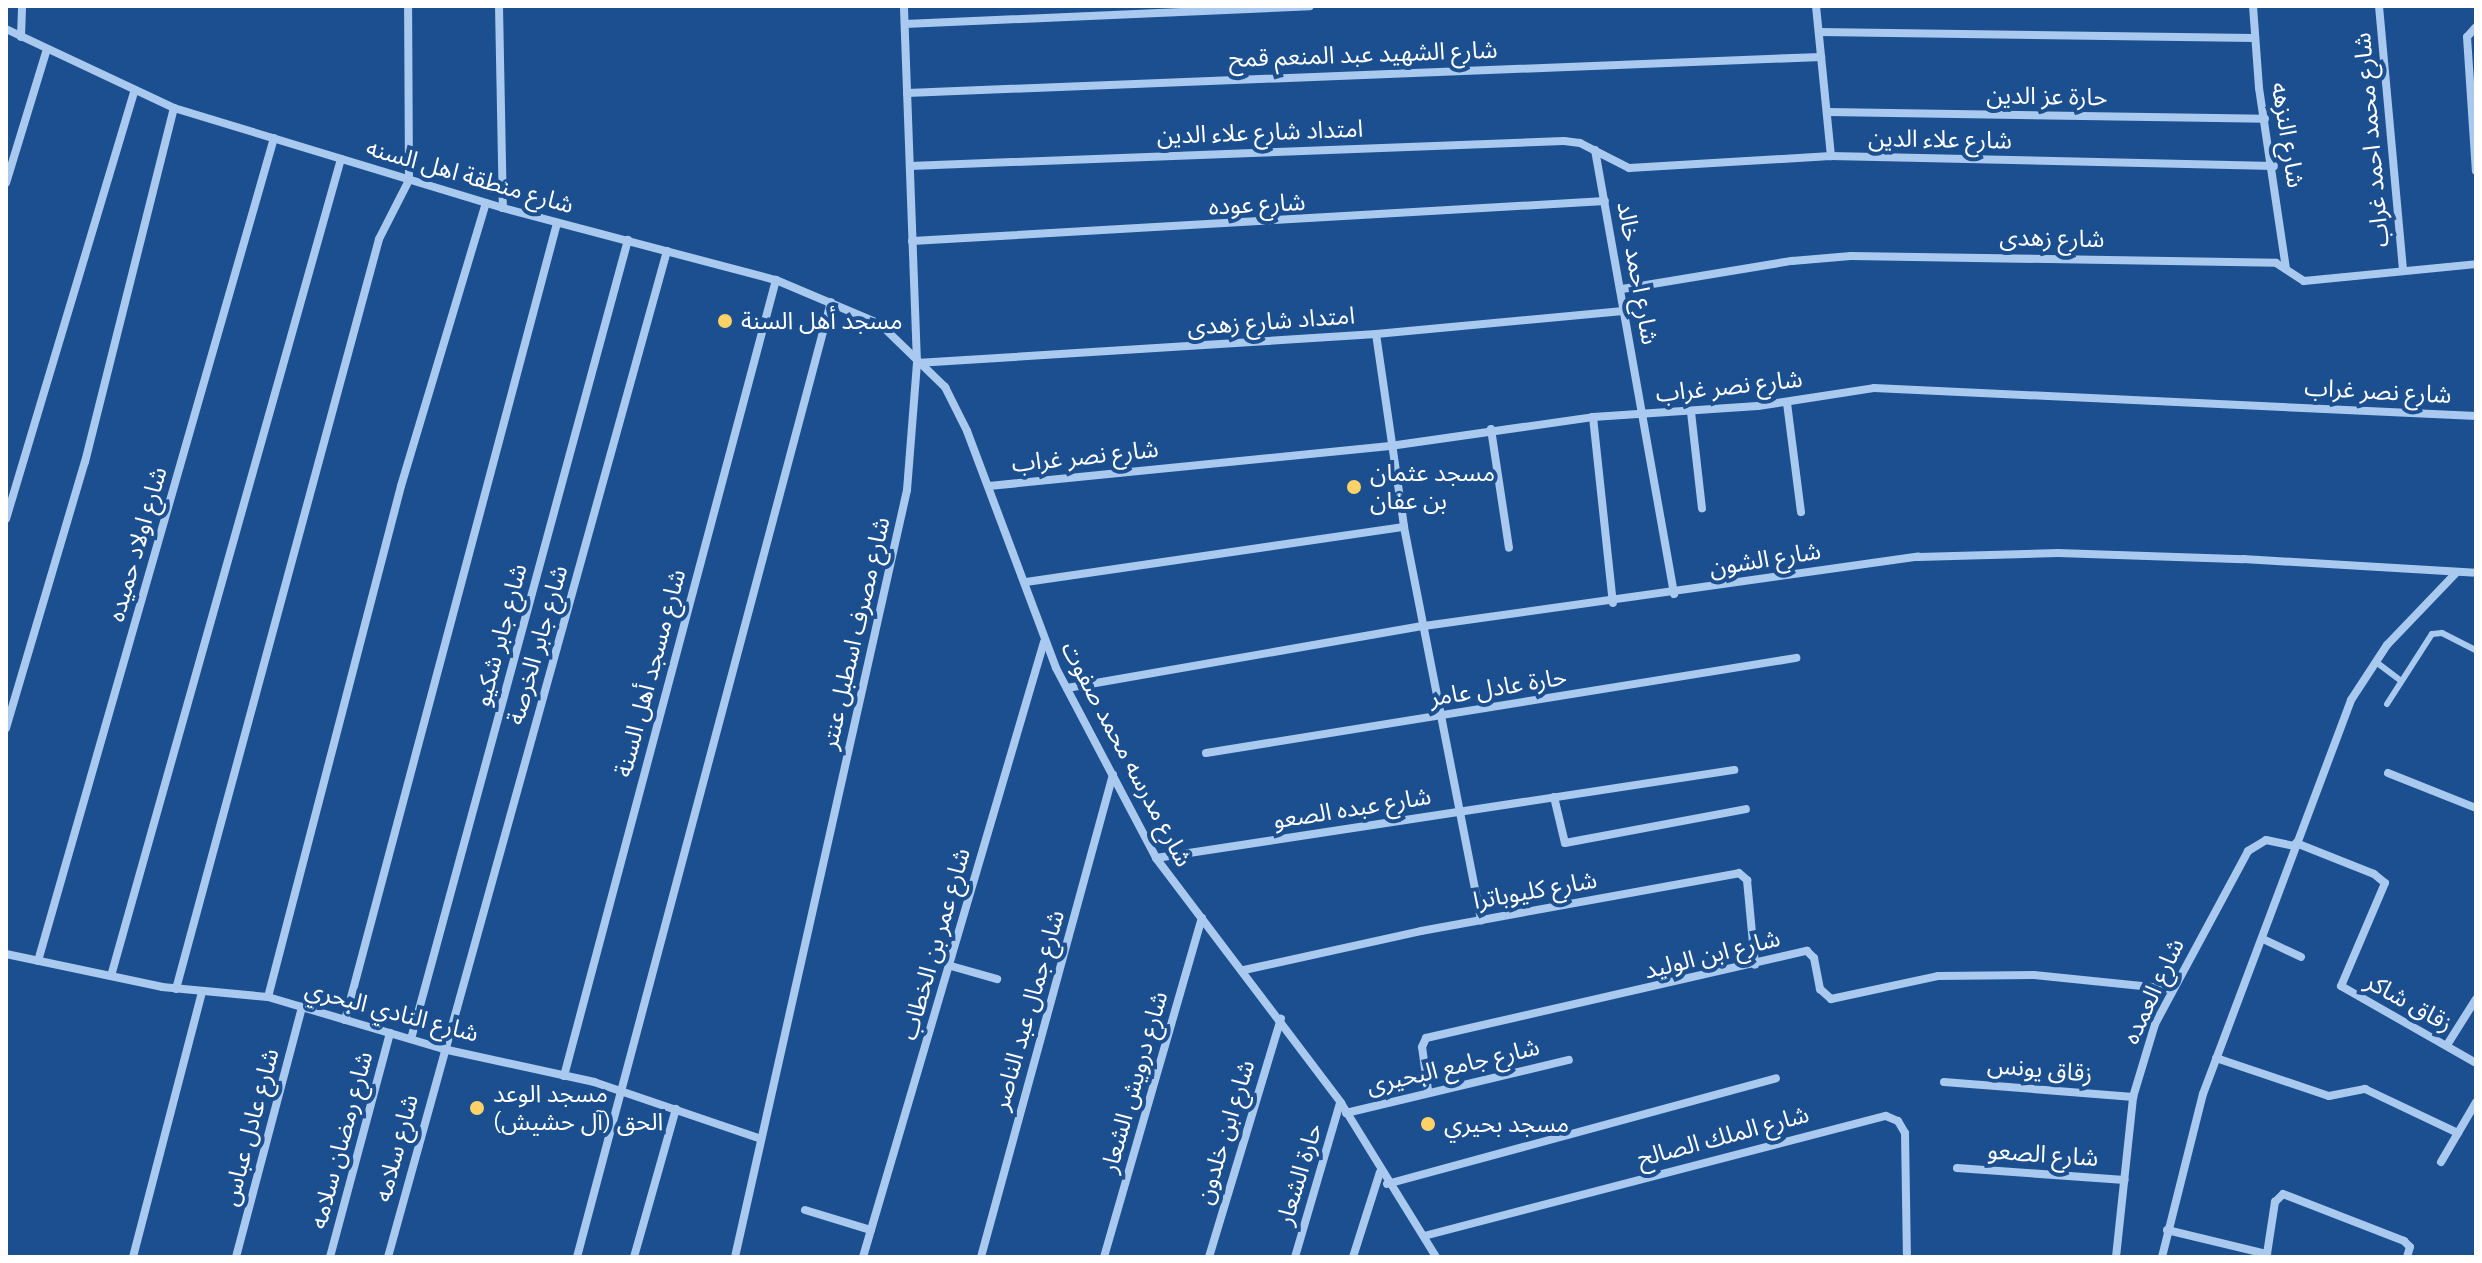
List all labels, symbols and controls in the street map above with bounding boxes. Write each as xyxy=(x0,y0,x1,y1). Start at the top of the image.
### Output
street label: شارع محمد احمد غراب xyxy=(2347,32,2395,248)
street label: شارع الشهيد عبد المنعم قمح xyxy=(1228,35,1498,73)
street label: شارع النزهه xyxy=(2265,80,2311,190)
street label: حارة عز الدين xyxy=(1986,81,2108,111)
street label: امتداد شارع علاء الدين xyxy=(1156,114,1364,150)
street label: شارع علاء الدين xyxy=(1868,123,2012,155)
street label: شارع منطقة اهل السنه xyxy=(363,133,577,219)
street label: شارع عوده xyxy=(1208,187,1306,221)
street label: شارع احمد خالد xyxy=(1611,199,1665,347)
street label: شارع زهدى xyxy=(1999,223,2105,253)
street label: امتداد شارع زهدى xyxy=(1186,301,1356,341)
place label: مسجد أهل السنة xyxy=(741,307,903,335)
marker: مسجد أهل السنة xyxy=(716,312,734,330)
street label: شارع نصر غراب xyxy=(1654,364,1804,408)
street label: شارع نصر غراب xyxy=(2304,373,2452,409)
street label: شارع نصر غراب xyxy=(1010,434,1160,478)
place label: مسجد عثمان بن عفان xyxy=(1370,459,1495,515)
street label: شارع اولاد حميده xyxy=(101,463,173,625)
marker: مسجد عثمان بن عفان xyxy=(1345,478,1363,496)
street label: شارع مصرف اسطبل عنتر xyxy=(814,514,896,752)
street label: شارع الشون xyxy=(1707,536,1823,582)
street label: شارع جابر شكيو xyxy=(467,561,533,709)
street label: شارع جابر الخرصة xyxy=(500,562,574,728)
street label: شارع مسجد أهل السنة xyxy=(608,566,692,780)
street label: شارع مدرسه محمد صفوت xyxy=(1055,636,1199,872)
street label: حارة عادل عامر xyxy=(1427,662,1569,712)
street label: شارع عبده الصعو xyxy=(1271,781,1433,835)
street label: شارع عمر بن الخطاب xyxy=(894,845,976,1043)
street label: شارع كليوباترا xyxy=(1471,865,1599,915)
street label: شارع جمال عبد الناصر xyxy=(986,907,1070,1113)
street label: شارع ابن الوليد xyxy=(1641,923,1783,985)
street label: شارع العمده xyxy=(2116,934,2190,1048)
street label: زقاق شاكر xyxy=(2360,966,2458,1038)
street label: شارع النادي البحري xyxy=(302,974,482,1048)
street label: شارع درويش الشعار xyxy=(1094,988,1174,1176)
street label: شارع جامع البحيرى xyxy=(1364,1032,1542,1100)
street label: شارع عادل عباس xyxy=(215,1045,285,1209)
street label: شارع رمضان سلامه xyxy=(304,1048,378,1232)
street label: زقاق يونس xyxy=(1986,1050,2094,1088)
street label: شارع ابن خلدون xyxy=(1189,1057,1261,1207)
place label: مسجد الوعد الحق (آل حشيش) xyxy=(493,1080,663,1136)
street label: شارع سلامه xyxy=(368,1091,424,1205)
marker: مسجد الوعد الحق (آل حشيش) xyxy=(468,1099,486,1117)
street label: شارع الملك الصالح xyxy=(1634,1099,1812,1173)
place label: مسجد بحيري xyxy=(1444,1110,1569,1138)
marker: مسجد بحيري xyxy=(1419,1115,1437,1133)
street label: حارة الشعار xyxy=(1270,1120,1328,1228)
street label: شارع الصعو xyxy=(1987,1136,2099,1172)

